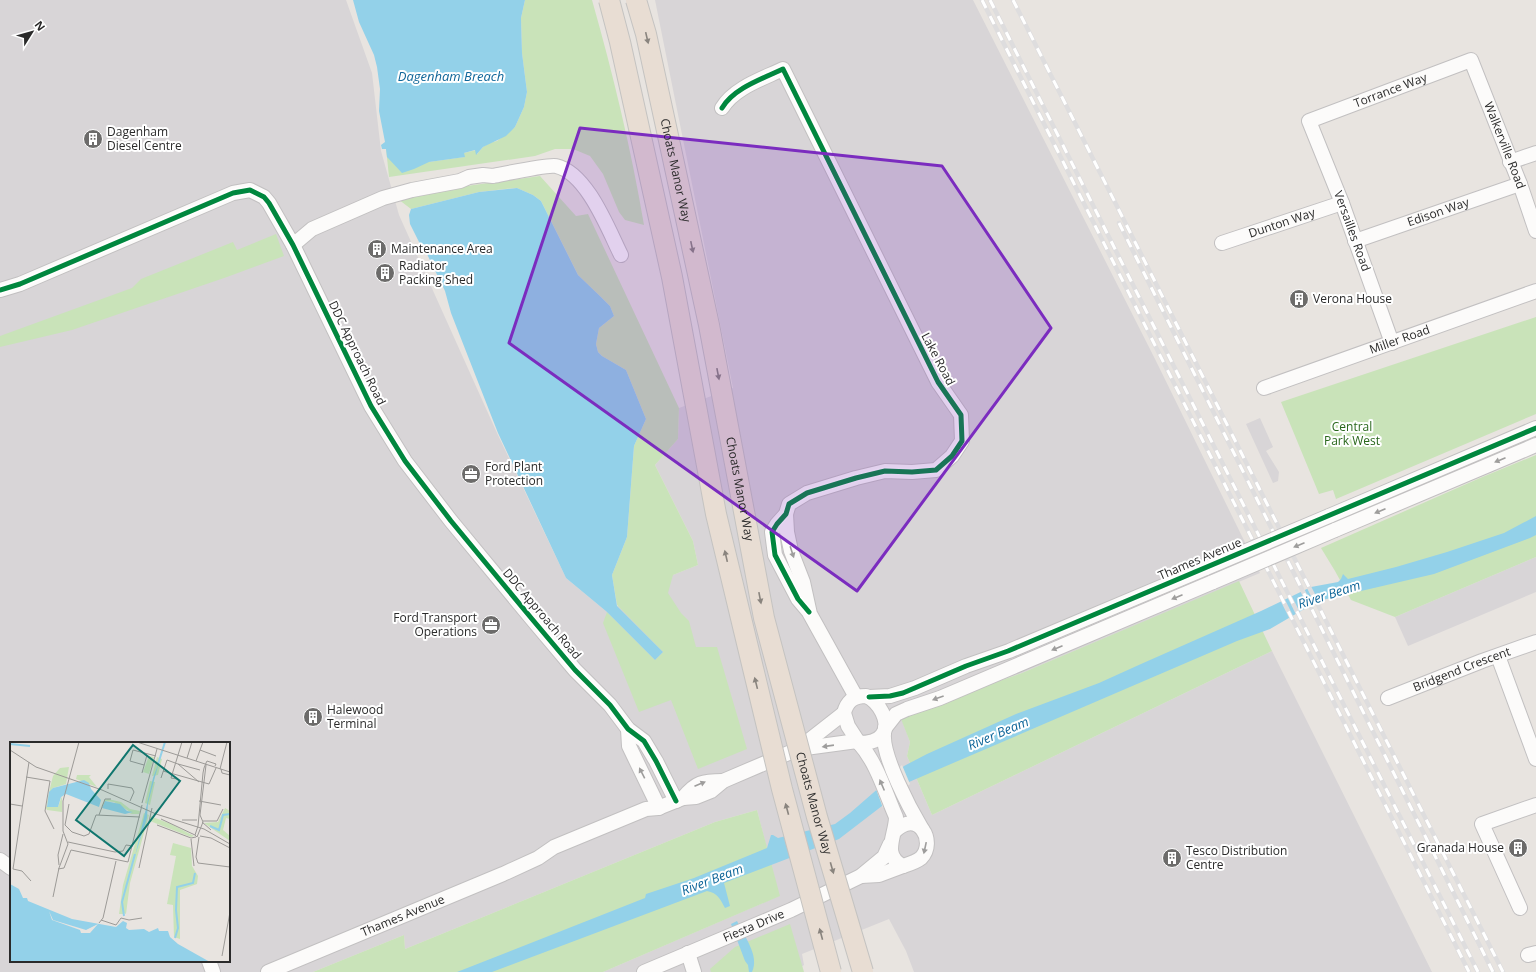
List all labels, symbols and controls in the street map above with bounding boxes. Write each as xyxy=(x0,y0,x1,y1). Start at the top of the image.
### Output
north arrow xyxy=(12,12,52,52)
text: N xyxy=(32,18,49,34)
one-way arrow xyxy=(644,31,650,44)
water label: Dagenham Breach xyxy=(398,67,504,85)
street label: Torrance Way xyxy=(1351,68,1430,111)
street label: Walkerville Road xyxy=(1480,99,1530,191)
street label: Choats Manor Way xyxy=(657,117,696,225)
place label: Dagenham Diesel Centre xyxy=(107,123,182,154)
building icon: Dagenham Diesel Centre xyxy=(82,128,104,150)
street label: Versailles Road xyxy=(1330,188,1375,273)
street label: Edison Way xyxy=(1405,193,1472,230)
street label: Dunton Way xyxy=(1246,203,1318,242)
building icon: Maintenance Area xyxy=(366,238,388,260)
place label: Maintenance Area xyxy=(391,240,493,257)
one-way arrow xyxy=(689,241,695,253)
place label: Radiator Packing Shed xyxy=(399,257,473,288)
building icon: Radiator Packing Shed xyxy=(374,262,396,284)
building icon: Verona House xyxy=(1288,288,1310,310)
place label: Verona House xyxy=(1313,290,1392,307)
street label: DDC Approach Road xyxy=(325,298,390,408)
street label: Miller Road xyxy=(1367,321,1432,358)
street label: Lake Road xyxy=(917,329,959,388)
one-way arrow xyxy=(715,368,721,380)
park label: Central Park West xyxy=(1324,418,1380,449)
street label: Choats Manor Way xyxy=(722,435,759,543)
place label: Ford Plant Protection xyxy=(485,458,543,489)
one-way arrow xyxy=(1494,458,1506,464)
office icon: Ford Plant Protection xyxy=(460,463,482,485)
one-way arrow xyxy=(1375,508,1386,514)
street label: Thames Avenue xyxy=(1155,533,1244,584)
one-way arrow xyxy=(1292,543,1304,549)
one-way arrow xyxy=(789,547,795,559)
one-way arrow xyxy=(722,550,728,562)
street label: DDC Approach Road xyxy=(499,565,586,663)
water label: River Beam xyxy=(1295,575,1363,613)
one-way arrow xyxy=(757,592,763,604)
one-way arrow xyxy=(1172,594,1183,600)
place label: Ford Transport Operations xyxy=(393,609,477,640)
office icon: Ford Transport Operations xyxy=(480,614,502,636)
street label: Bridgend Crescent xyxy=(1410,643,1513,695)
one-way arrow xyxy=(1051,645,1063,651)
one-way arrow xyxy=(753,676,759,688)
one-way arrow xyxy=(931,695,943,701)
place label: Halewood Terminal xyxy=(327,701,383,732)
building icon: Halewood Terminal xyxy=(302,706,324,728)
water label: River Beam xyxy=(965,712,1031,754)
inset map xyxy=(10,742,230,962)
one-way arrow xyxy=(822,743,834,749)
street label: Choats Manor Way xyxy=(792,750,837,857)
one-way arrow xyxy=(638,767,645,779)
one-way arrow xyxy=(879,779,885,791)
one-way arrow xyxy=(695,781,706,787)
one-way arrow xyxy=(784,803,790,815)
building icon: Granada House xyxy=(1507,837,1529,859)
place label: Granada House xyxy=(1417,839,1504,856)
one-way arrow xyxy=(921,842,927,854)
place label: Tesco Distribution Centre xyxy=(1186,842,1287,873)
building icon: Tesco Distribution Centre xyxy=(1161,847,1183,869)
water label: River Beam xyxy=(679,859,745,899)
one-way arrow xyxy=(829,862,835,874)
street label: Thames Avenue xyxy=(358,890,447,940)
street label: Fiesta Drive xyxy=(720,905,787,946)
one-way arrow xyxy=(818,928,824,940)

